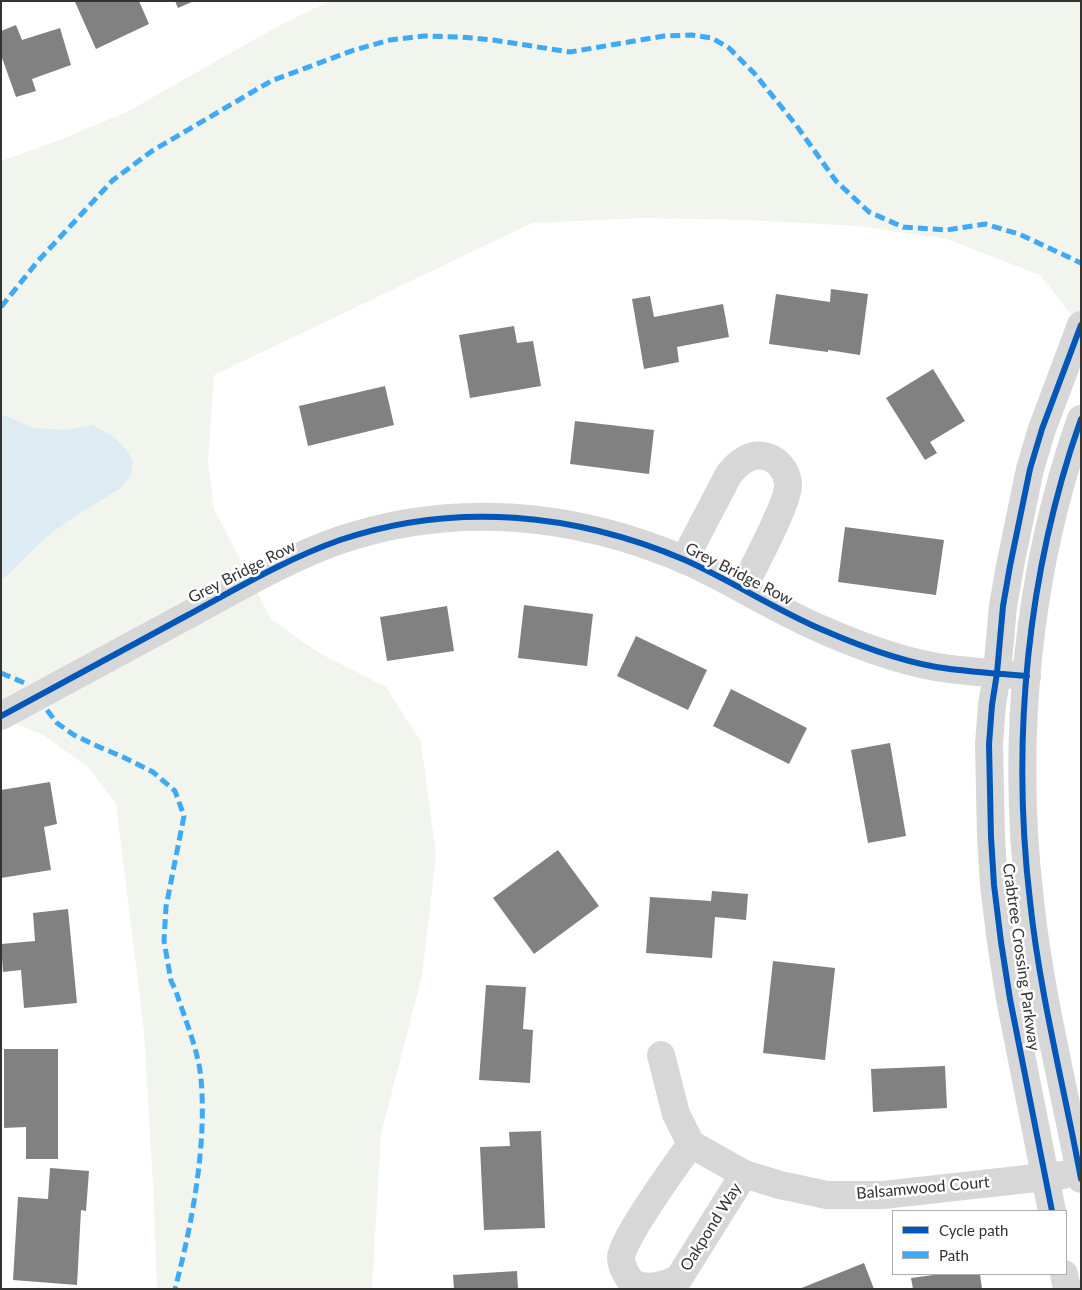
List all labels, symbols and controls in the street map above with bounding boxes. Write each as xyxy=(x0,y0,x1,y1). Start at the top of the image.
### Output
street label: Grey Bridge Row xyxy=(185,537,299,607)
street label: Grey Bridge Row xyxy=(682,539,796,609)
street label: Crabtree Crossing Parkway xyxy=(998,862,1044,1052)
street label: Balsamwood Court xyxy=(856,1173,990,1203)
street label: Oakpond Way xyxy=(676,1179,746,1275)
legend xyxy=(892,1210,1067,1275)
text: Cycle path xyxy=(939,1221,1008,1239)
text: Path xyxy=(939,1246,969,1264)

